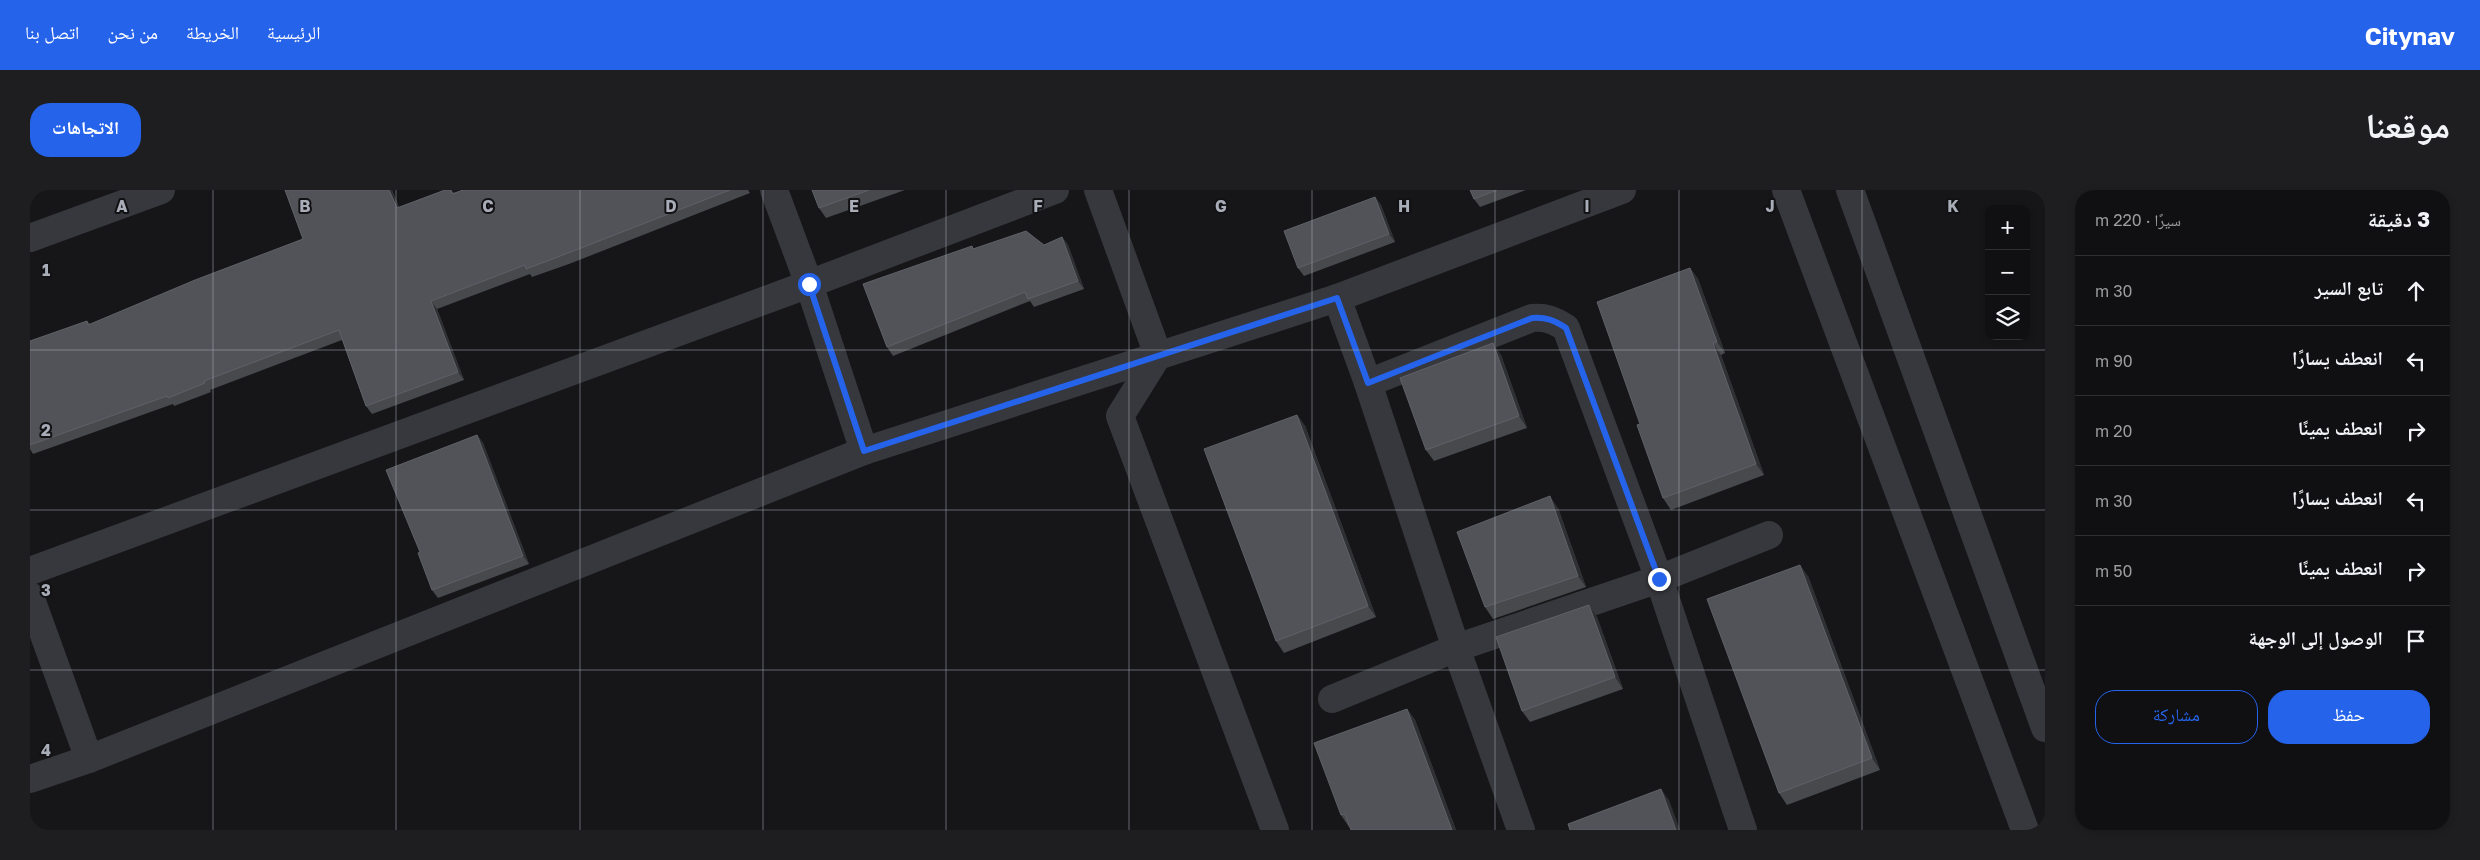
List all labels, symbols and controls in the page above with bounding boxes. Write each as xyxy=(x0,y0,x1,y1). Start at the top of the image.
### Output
text: اتصل بنا xyxy=(25,21,79,43)
text: من نحن xyxy=(107,21,158,43)
text: الخريطة xyxy=(186,21,239,43)
text: الرئيسية xyxy=(267,21,320,43)
text: Citynav xyxy=(2365,21,2455,50)
button: الاتجاهات xyxy=(30,103,141,157)
text: موقعنا xyxy=(2365,104,2450,146)
text: A xyxy=(116,196,128,216)
text: B xyxy=(299,196,311,216)
text: C xyxy=(482,196,494,216)
text: D xyxy=(665,196,677,216)
text: E xyxy=(849,196,859,216)
text: F xyxy=(1033,196,1043,216)
text: G xyxy=(1215,196,1227,216)
text: H xyxy=(1398,196,1410,216)
text: I xyxy=(1584,196,1590,216)
text: J xyxy=(1765,196,1775,216)
text: K xyxy=(1947,196,1959,216)
map controls xyxy=(1985,205,2030,340)
button: + xyxy=(1985,205,2030,250)
text: 3 دقيقة xyxy=(2368,206,2430,232)
text: سيرًا · 220 m xyxy=(2095,210,2181,230)
button: − xyxy=(1985,250,2030,295)
text: 1 xyxy=(42,260,50,280)
route start xyxy=(798,273,821,296)
text: تابع السير xyxy=(2315,276,2383,299)
icon: ahead xyxy=(2402,277,2430,305)
text: 30 m xyxy=(2095,281,2132,301)
button: layers xyxy=(1985,295,2030,340)
text: انعطف يسارًا xyxy=(2292,346,2383,369)
icon: left xyxy=(2402,347,2430,375)
text: 90 m xyxy=(2095,351,2133,371)
text: انعطف يمينًا xyxy=(2298,416,2383,439)
icon: right xyxy=(2402,417,2430,445)
text: 2 xyxy=(41,420,51,440)
text: 20 m xyxy=(2095,421,2132,441)
text: انعطف يسارًا xyxy=(2292,486,2383,509)
icon: left xyxy=(2402,487,2430,515)
text: 30 m xyxy=(2095,491,2132,511)
text: انعطف يمينًا xyxy=(2298,556,2383,579)
icon: right xyxy=(2402,557,2430,585)
text: 50 m xyxy=(2095,561,2132,581)
route end xyxy=(1648,568,1671,591)
text: 3 xyxy=(41,580,51,600)
text: الوصول إلى الوجهة xyxy=(2249,626,2383,649)
icon: arrive xyxy=(2402,627,2430,655)
button: مشاركة xyxy=(2095,690,2258,744)
button: حفظ xyxy=(2268,690,2430,744)
text: 4 xyxy=(41,740,51,760)

